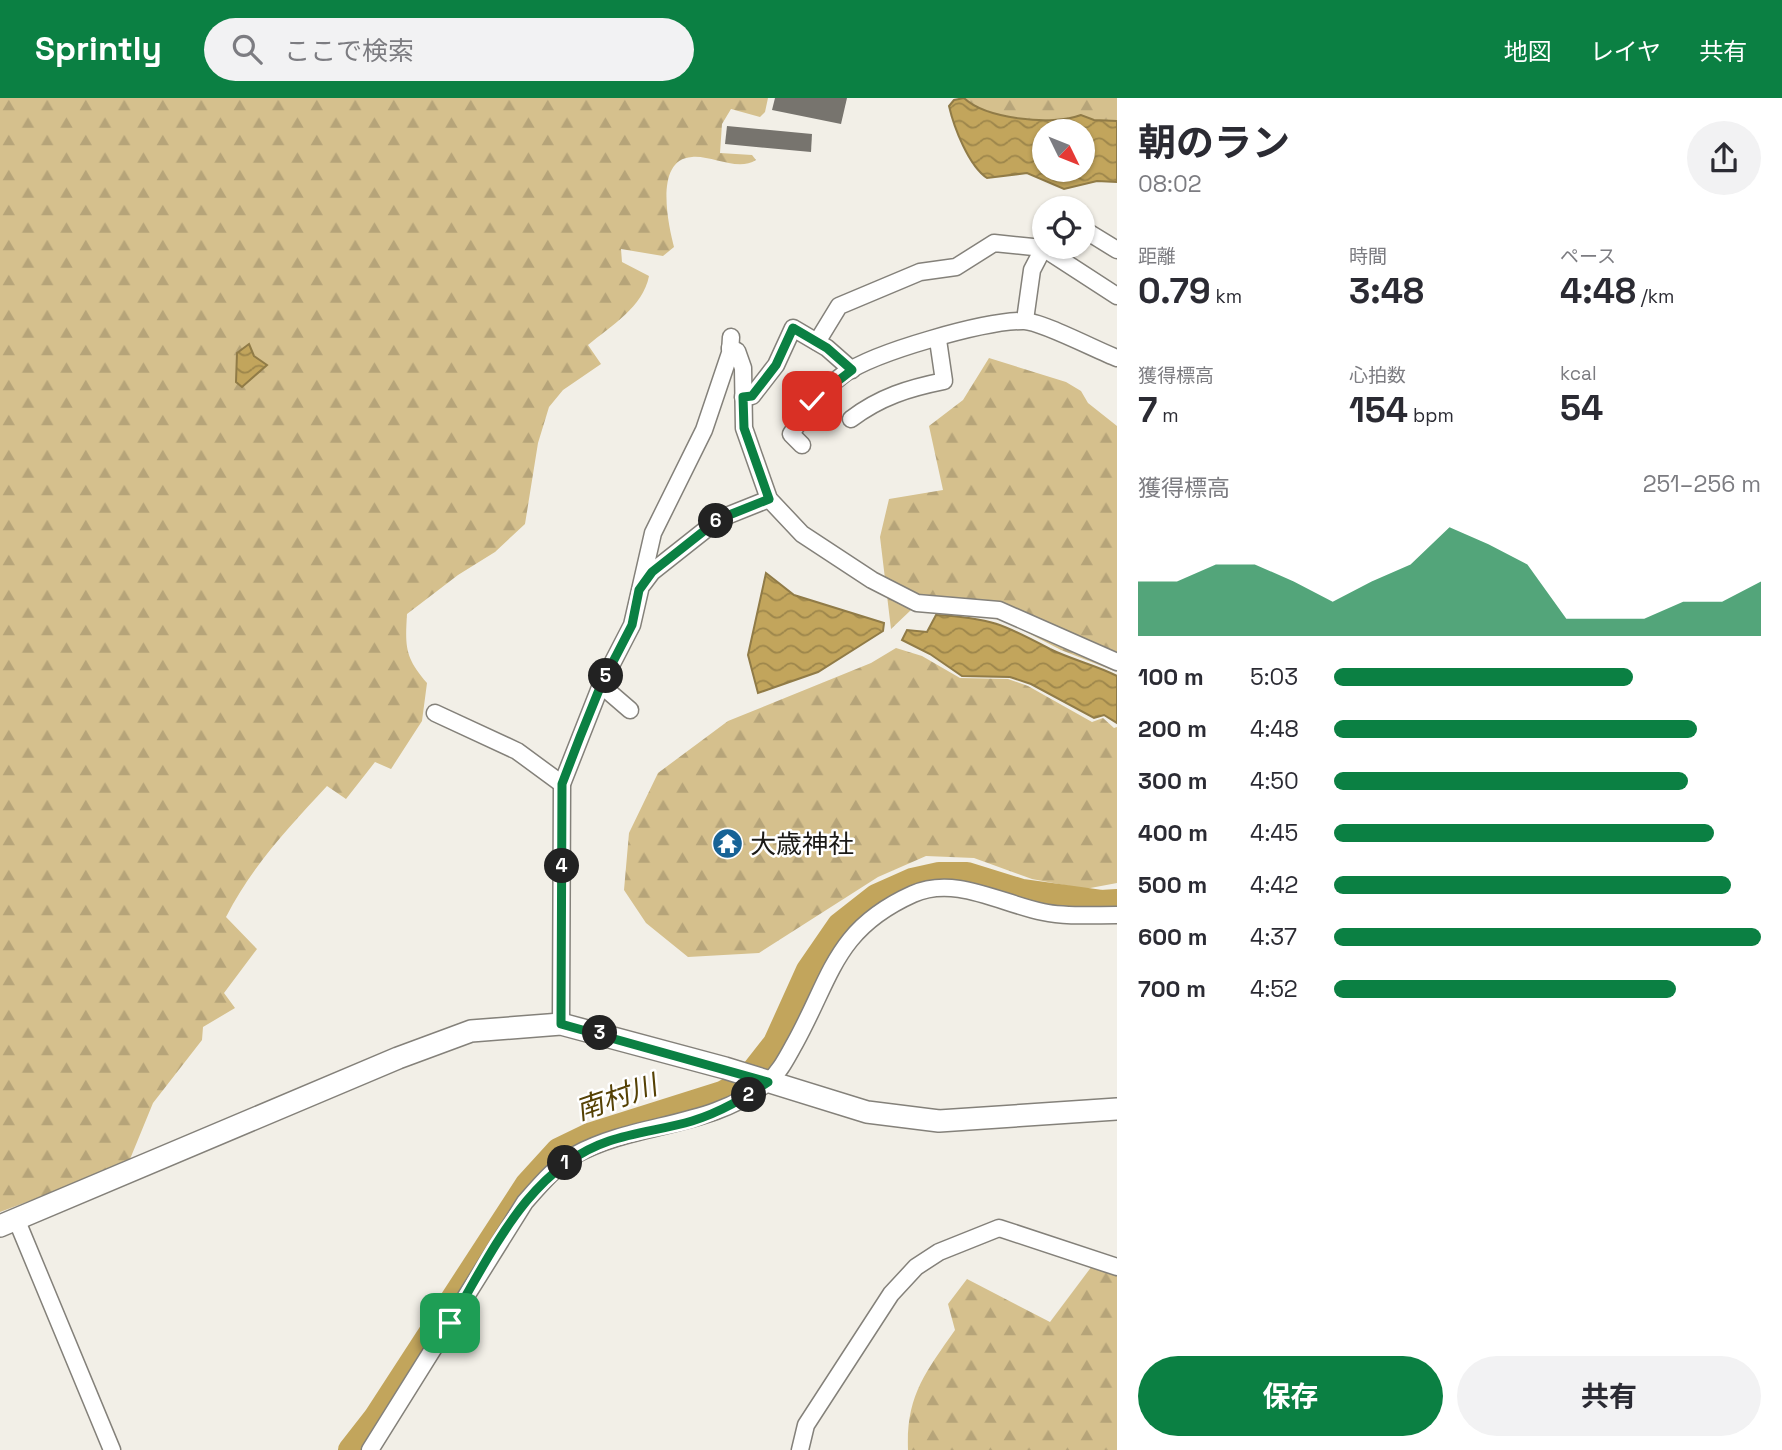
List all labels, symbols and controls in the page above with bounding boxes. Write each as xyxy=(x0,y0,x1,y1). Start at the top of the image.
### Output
search box xyxy=(204,18,694,81)
text: Sprintly xyxy=(35,28,162,70)
icon: search xyxy=(228,30,266,68)
text: ここで検索 xyxy=(284,34,414,68)
text: 地図 xyxy=(1504,36,1552,67)
text: レイヤ xyxy=(1590,36,1661,67)
text: 共有 xyxy=(1699,36,1747,67)
north arrow xyxy=(1032,119,1096,182)
map controls xyxy=(1032,119,1095,259)
text: 朝のラン xyxy=(1138,119,1290,167)
button: share xyxy=(1687,121,1761,195)
text: 08:02 xyxy=(1138,169,1202,199)
button: locate xyxy=(1032,196,1095,259)
text: 距離 xyxy=(1138,244,1176,269)
text: 時間 xyxy=(1349,244,1387,269)
text: ペース xyxy=(1560,244,1616,269)
text: 0.79 xyxy=(1138,269,1211,313)
text: 3:48 xyxy=(1349,269,1424,313)
text: 4:48 xyxy=(1560,269,1636,313)
text: km xyxy=(1211,284,1242,309)
text: /km xyxy=(1636,284,1674,309)
text: kcal xyxy=(1560,361,1597,386)
text: 獲得標高 xyxy=(1138,363,1214,388)
text: 心拍数 xyxy=(1349,363,1406,388)
pin xyxy=(782,371,842,431)
icon: check xyxy=(793,382,831,420)
text: 54 xyxy=(1560,386,1603,430)
text: 7 xyxy=(1138,388,1157,432)
text: 154 xyxy=(1349,388,1408,432)
text: m xyxy=(1157,403,1179,428)
text: bpm xyxy=(1408,403,1454,428)
text: 251–256 m xyxy=(1643,469,1761,499)
text: 獲得標高 xyxy=(1138,473,1230,503)
pin: 6 xyxy=(698,504,734,538)
text: 6 xyxy=(710,508,721,533)
pin: 5 xyxy=(588,658,624,694)
text: 100 m xyxy=(1138,662,1204,692)
text: 5:03 xyxy=(1250,662,1298,692)
text: 5 xyxy=(600,663,611,688)
text: 200 m xyxy=(1138,714,1207,744)
text: 4:48 xyxy=(1250,714,1299,744)
text: 300 m xyxy=(1138,766,1207,796)
text: 4:50 xyxy=(1250,766,1299,796)
text: 400 m xyxy=(1138,818,1208,848)
text: 4:45 xyxy=(1250,818,1298,848)
temple icon: 大歳神社 xyxy=(710,827,744,861)
place label: 大歳神社 xyxy=(750,827,854,861)
pin: 4 xyxy=(544,848,580,884)
text: 4 xyxy=(555,853,568,878)
text: 500 m xyxy=(1138,870,1207,900)
text: 4:42 xyxy=(1250,870,1298,900)
text: 600 m xyxy=(1138,922,1208,952)
text: 4:37 xyxy=(1250,922,1297,952)
text: 700 m xyxy=(1138,974,1206,1004)
text: 4:52 xyxy=(1250,974,1298,1004)
pin: 3 xyxy=(582,1016,618,1051)
text: 3 xyxy=(594,1020,605,1045)
water label: 南村川 xyxy=(570,1065,664,1128)
pin: 2 xyxy=(732,1077,766,1112)
text: 2 xyxy=(743,1082,754,1107)
pin: 1 xyxy=(548,1146,582,1180)
text: 1 xyxy=(560,1150,569,1175)
pin xyxy=(420,1293,480,1353)
icon: arrive xyxy=(431,1304,469,1342)
button: 保存 xyxy=(1138,1356,1443,1436)
button: 共有 xyxy=(1457,1356,1761,1436)

